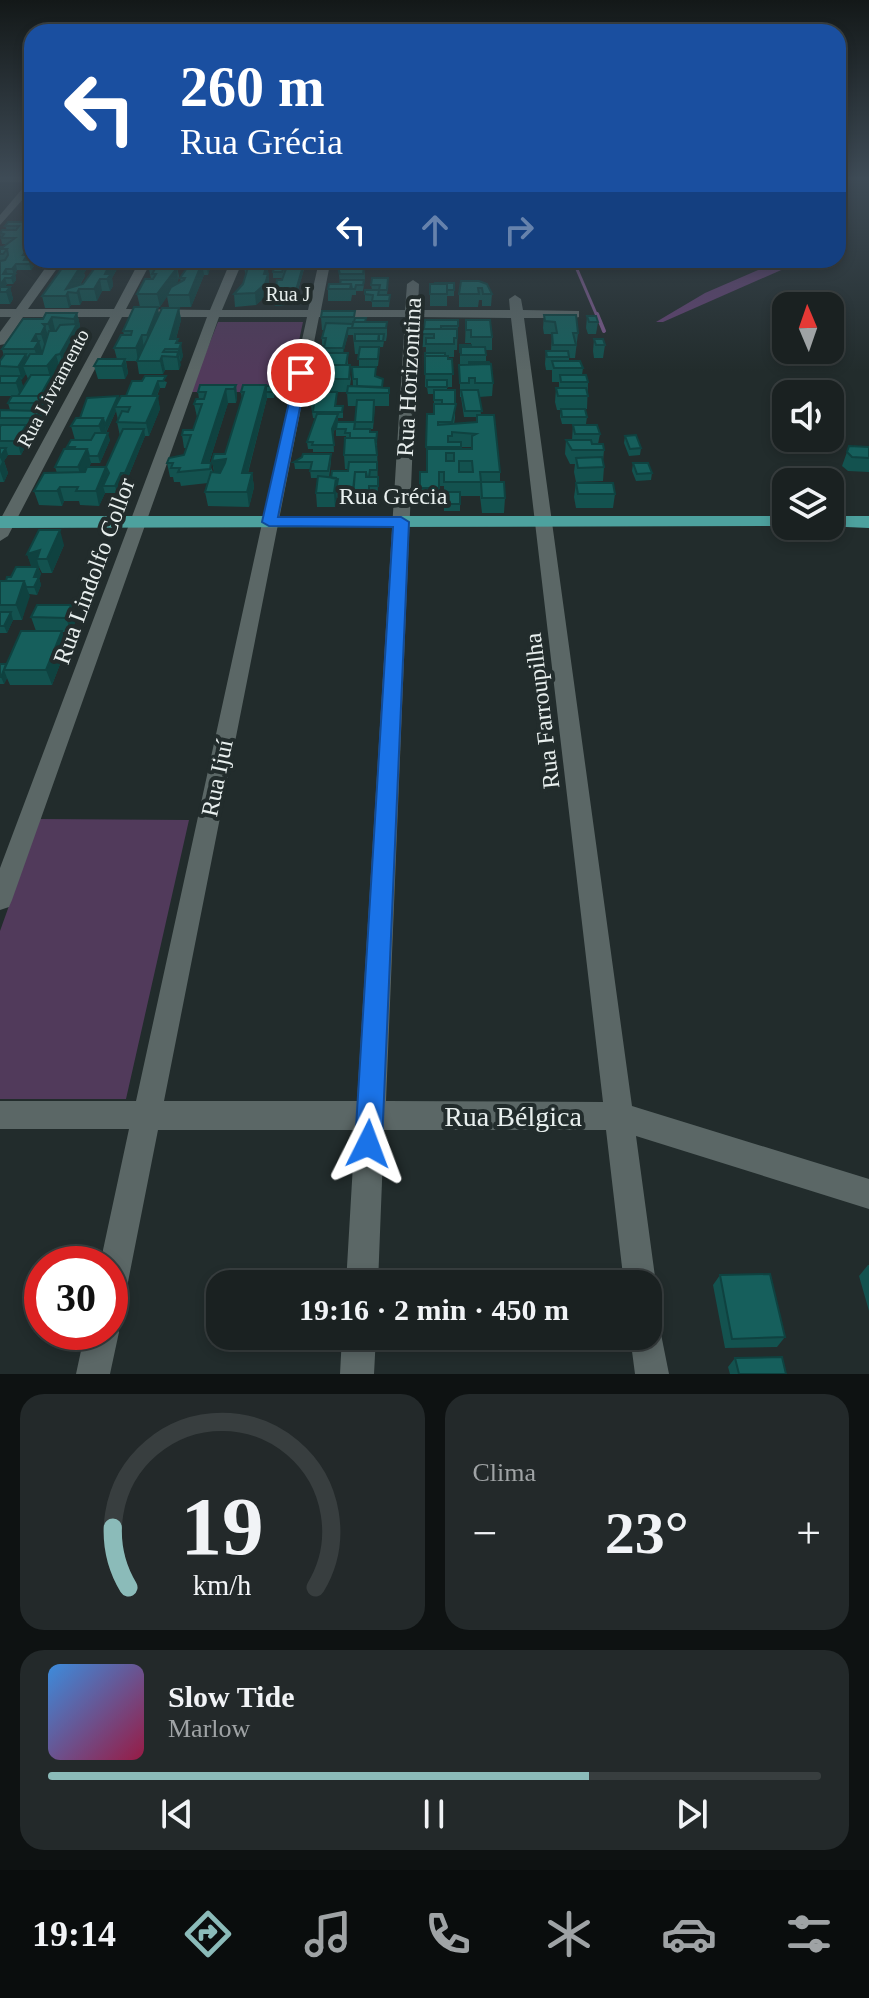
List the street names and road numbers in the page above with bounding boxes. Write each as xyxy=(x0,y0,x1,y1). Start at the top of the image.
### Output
street label: Rua J xyxy=(266,283,311,305)
street label: Rua Horizontina xyxy=(392,296,426,457)
street label: Rua Livramento xyxy=(13,325,93,451)
street label: Rua Lindolfo Collor xyxy=(48,474,140,668)
street label: Rua Grécia xyxy=(339,483,448,509)
street label: Rua Farroupilha xyxy=(520,631,564,790)
street label: Rua Ijuí xyxy=(196,737,238,819)
street label: Rua Bélgica xyxy=(444,1101,582,1132)

